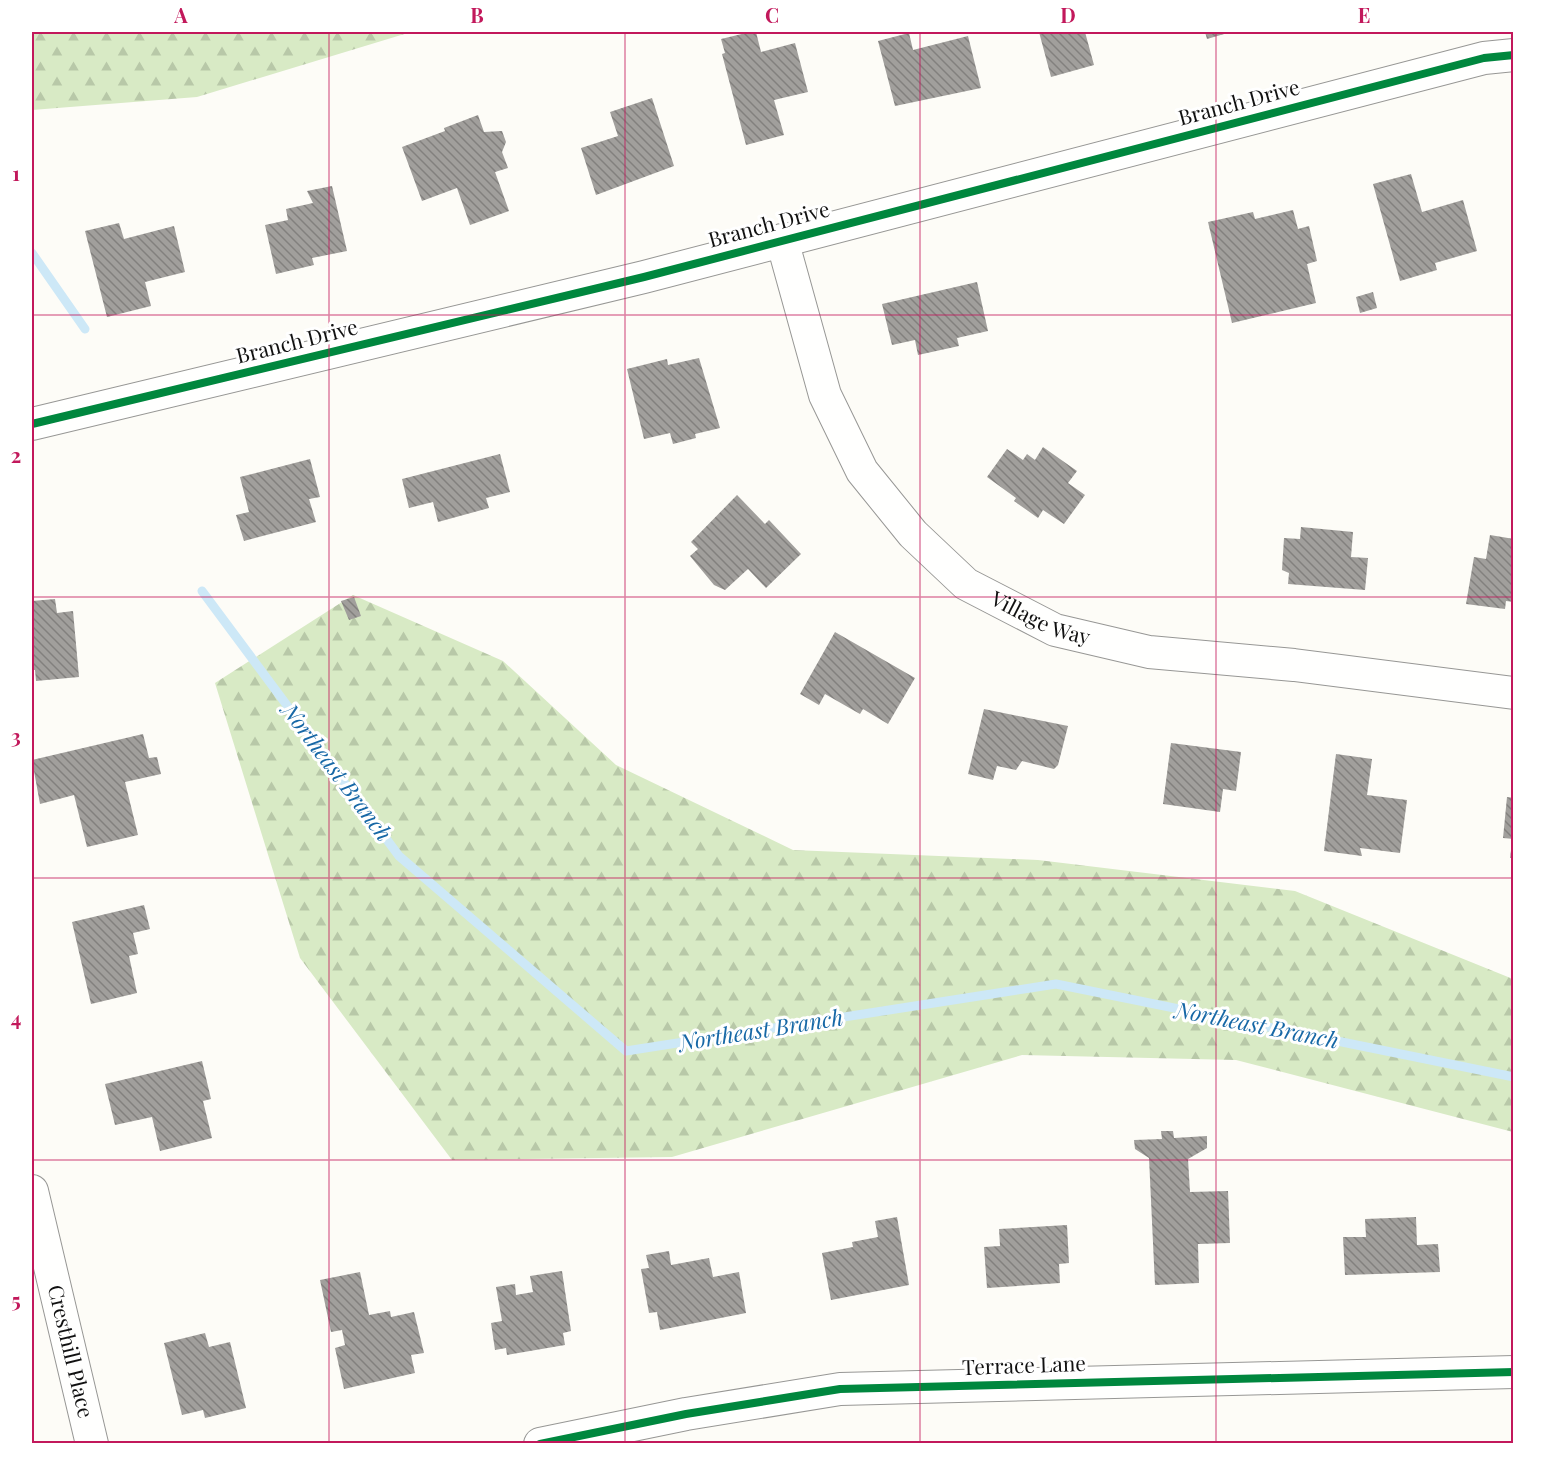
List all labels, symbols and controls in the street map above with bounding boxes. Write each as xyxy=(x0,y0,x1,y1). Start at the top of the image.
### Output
text: A xyxy=(173,1,188,28)
text: B xyxy=(470,1,484,28)
text: C xyxy=(765,1,779,28)
text: D xyxy=(1060,1,1076,28)
text: E xyxy=(1358,1,1370,28)
street label: Branch Drive xyxy=(1175,71,1302,131)
text: 1 xyxy=(12,159,20,186)
street label: Branch Drive xyxy=(705,193,832,253)
street label: Branch Drive xyxy=(233,311,360,369)
text: 2 xyxy=(11,441,21,468)
street label: Village Way xyxy=(986,583,1094,650)
water label: Northeast Branch xyxy=(275,695,400,847)
text: 3 xyxy=(11,722,21,749)
water label: Northeast Branch xyxy=(1171,993,1341,1055)
water label: Northeast Branch xyxy=(675,1001,845,1057)
text: 4 xyxy=(11,1004,21,1031)
street label: Cresthill Place xyxy=(43,1282,101,1421)
text: 5 xyxy=(11,1286,21,1313)
street label: Terrace Lane xyxy=(962,1348,1086,1380)

